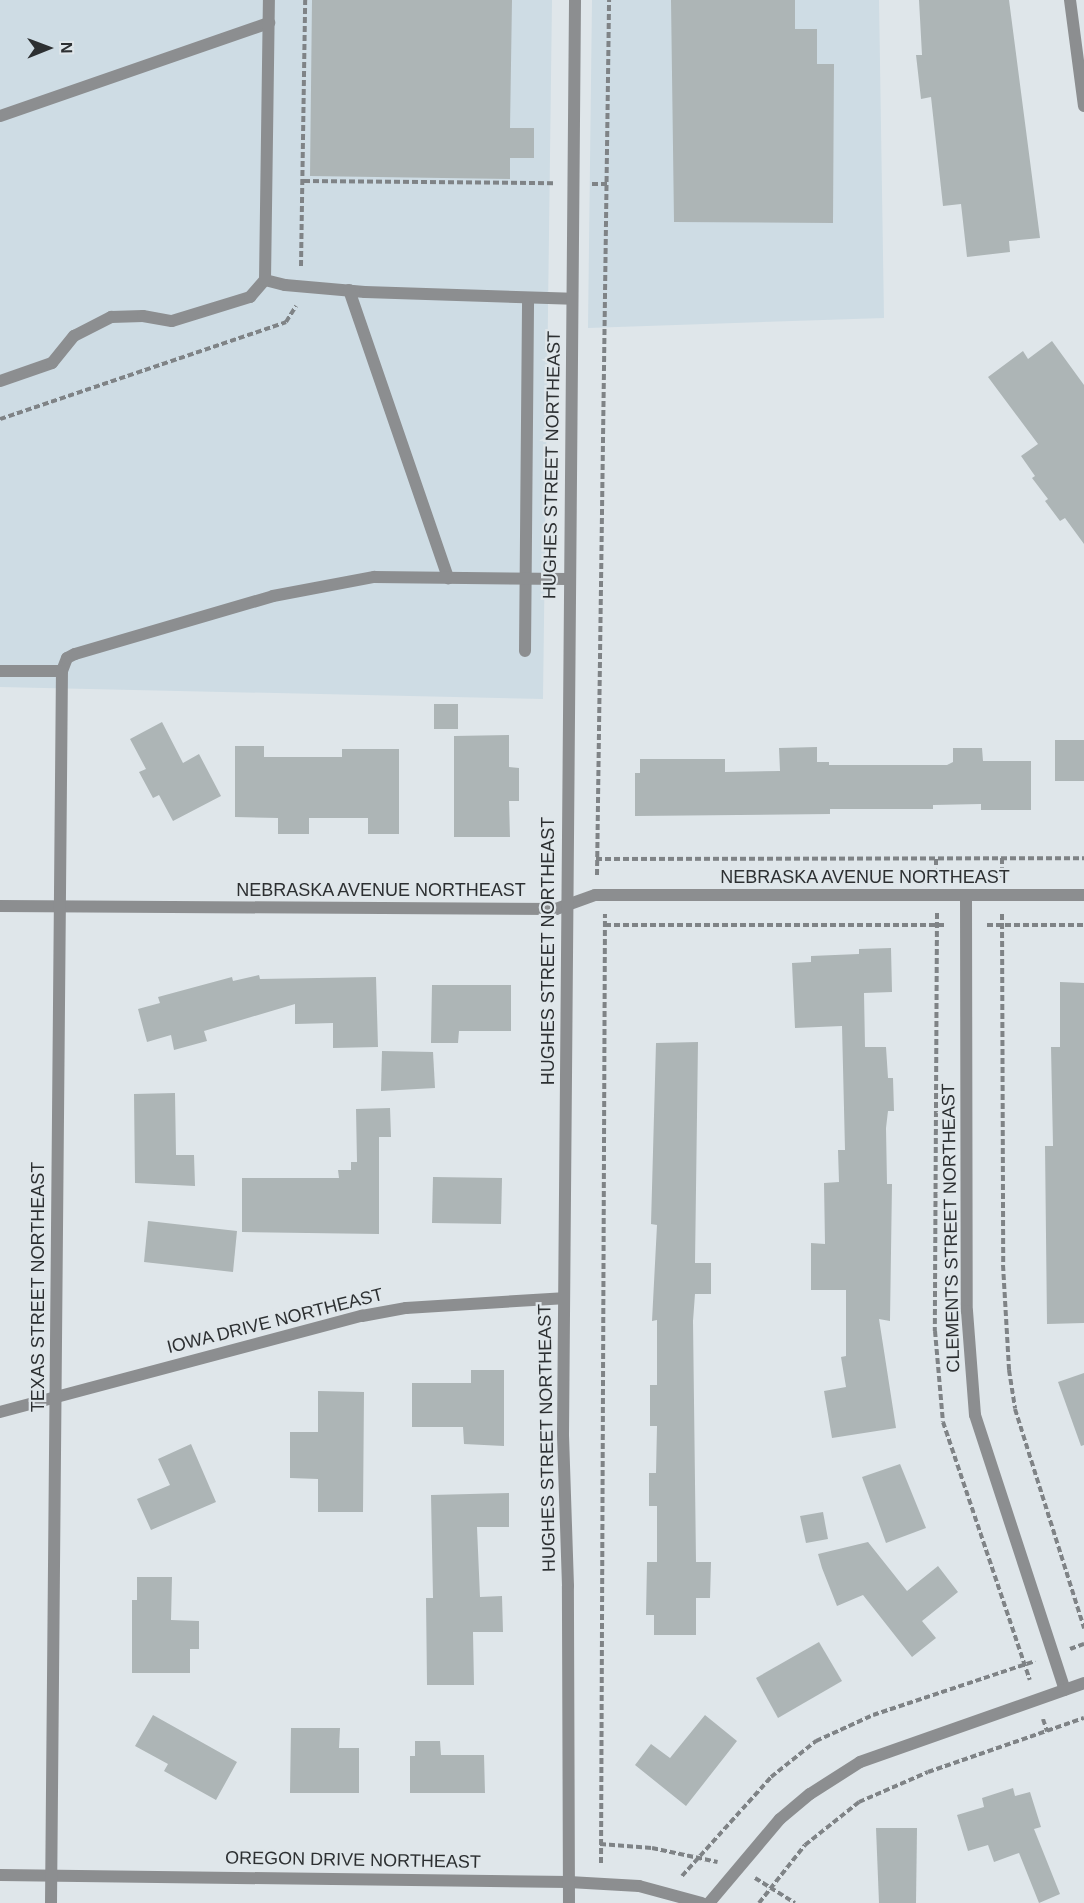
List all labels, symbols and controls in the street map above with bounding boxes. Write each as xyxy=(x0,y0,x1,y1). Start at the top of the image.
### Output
north arrow xyxy=(18,18,78,78)
text: N xyxy=(58,42,75,54)
street label: HUGHES STREET NORTHEAST xyxy=(539,330,565,600)
street label: HUGHES STREET NORTHEAST xyxy=(537,817,559,1085)
street label: NEBRASKA AVENUE NORTHEAST xyxy=(719,866,1011,888)
street label: NEBRASKA AVENUE NORTHEAST xyxy=(235,879,527,901)
street label: CLEMENTS STREET NORTHEAST xyxy=(938,1083,964,1373)
street label: TEXAS STREET NORTHEAST xyxy=(27,1162,49,1412)
street label: IOWA DRIVE NORTHEAST xyxy=(164,1284,386,1358)
street label: HUGHES STREET NORTHEAST xyxy=(534,1303,560,1573)
street label: OREGON DRIVE NORTHEAST xyxy=(225,1847,481,1873)

